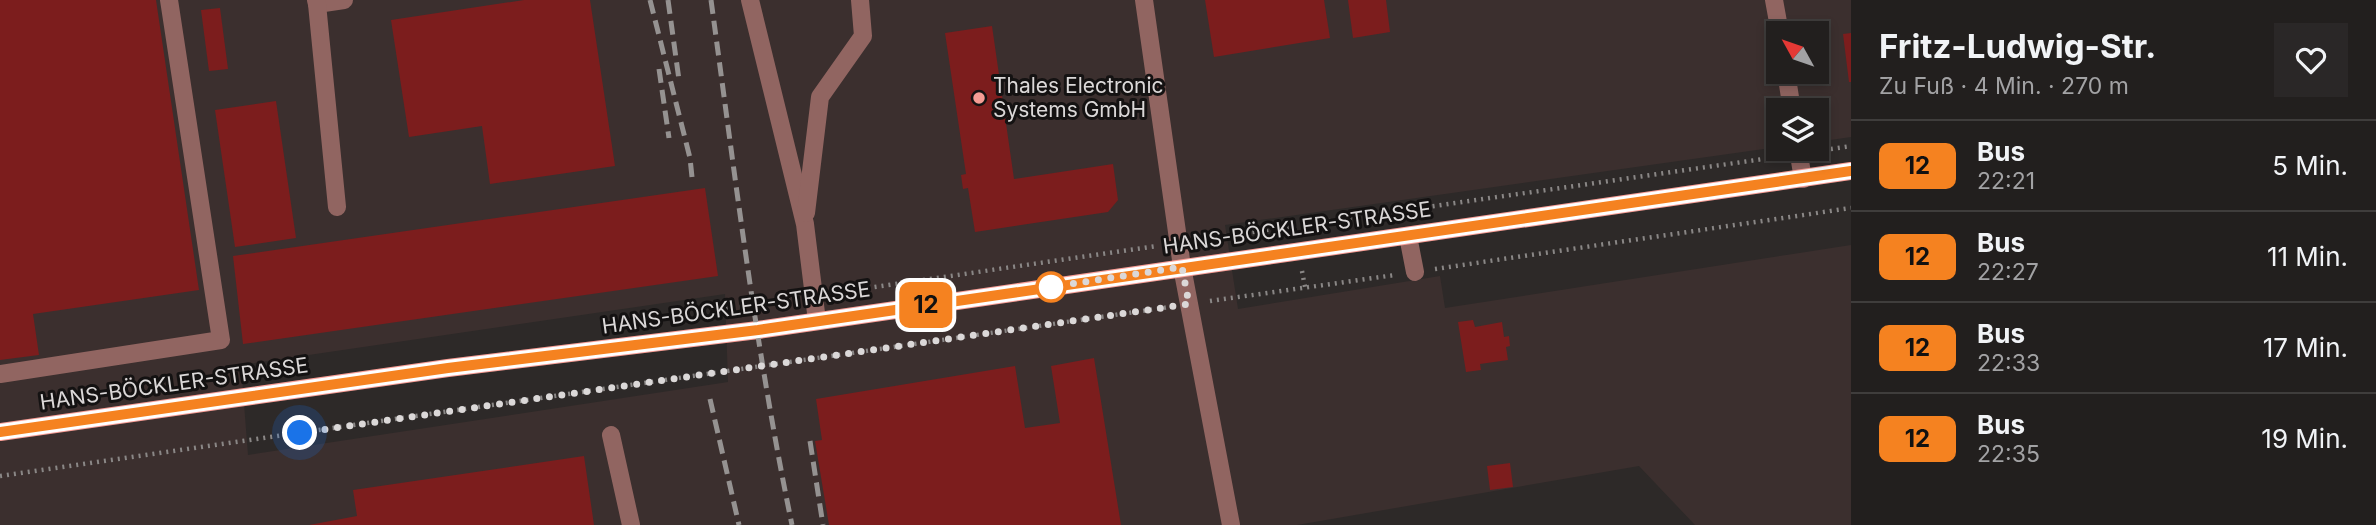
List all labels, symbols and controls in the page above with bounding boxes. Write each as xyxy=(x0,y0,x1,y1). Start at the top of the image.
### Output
north arrow xyxy=(1766,21,1829,84)
map controls xyxy=(1766,21,1829,161)
button: heart xyxy=(2274,23,2348,97)
text: Fritz-Ludwig-Str. xyxy=(1879,26,2156,66)
text: Zu Fuß · 4 Min. · 270 m xyxy=(1879,72,2129,100)
place label: Thales Electronic Systems GmbH xyxy=(993,73,1164,122)
marker: Thales Electronic Systems GmbH xyxy=(971,90,987,106)
button: layers xyxy=(1766,98,1829,161)
text: Bus xyxy=(1977,136,2025,167)
text: 5 Min. xyxy=(2272,150,2348,181)
text: 12 xyxy=(1905,151,1930,180)
text: 22:21 xyxy=(1977,167,2035,195)
street label: HANS-BÖCKLER-STRASSE xyxy=(1161,196,1433,259)
text: Bus xyxy=(1977,227,2025,258)
text: 11 Min. xyxy=(2267,241,2348,272)
text: 12 xyxy=(1905,242,1930,271)
text: 22:27 xyxy=(1977,258,2039,286)
unlabelled marker xyxy=(1036,272,1066,302)
street label: HANS-BÖCKLER-STRASSE xyxy=(600,276,872,339)
line badge: 12 xyxy=(894,282,958,328)
text: 12 xyxy=(913,290,939,319)
text: Bus xyxy=(1977,318,2025,349)
text: 17 Min. xyxy=(2263,332,2348,363)
text: 12 xyxy=(1905,333,1930,362)
text: 22:33 xyxy=(1977,349,2040,377)
street label: HANS-BÖCKLER-STRASSE xyxy=(38,352,310,415)
text: Bus xyxy=(1977,409,2025,440)
your location xyxy=(282,415,317,450)
text: 19 Min. xyxy=(2261,423,2348,454)
text: 12 xyxy=(1905,424,1930,453)
text: 22:35 xyxy=(1977,440,2040,468)

